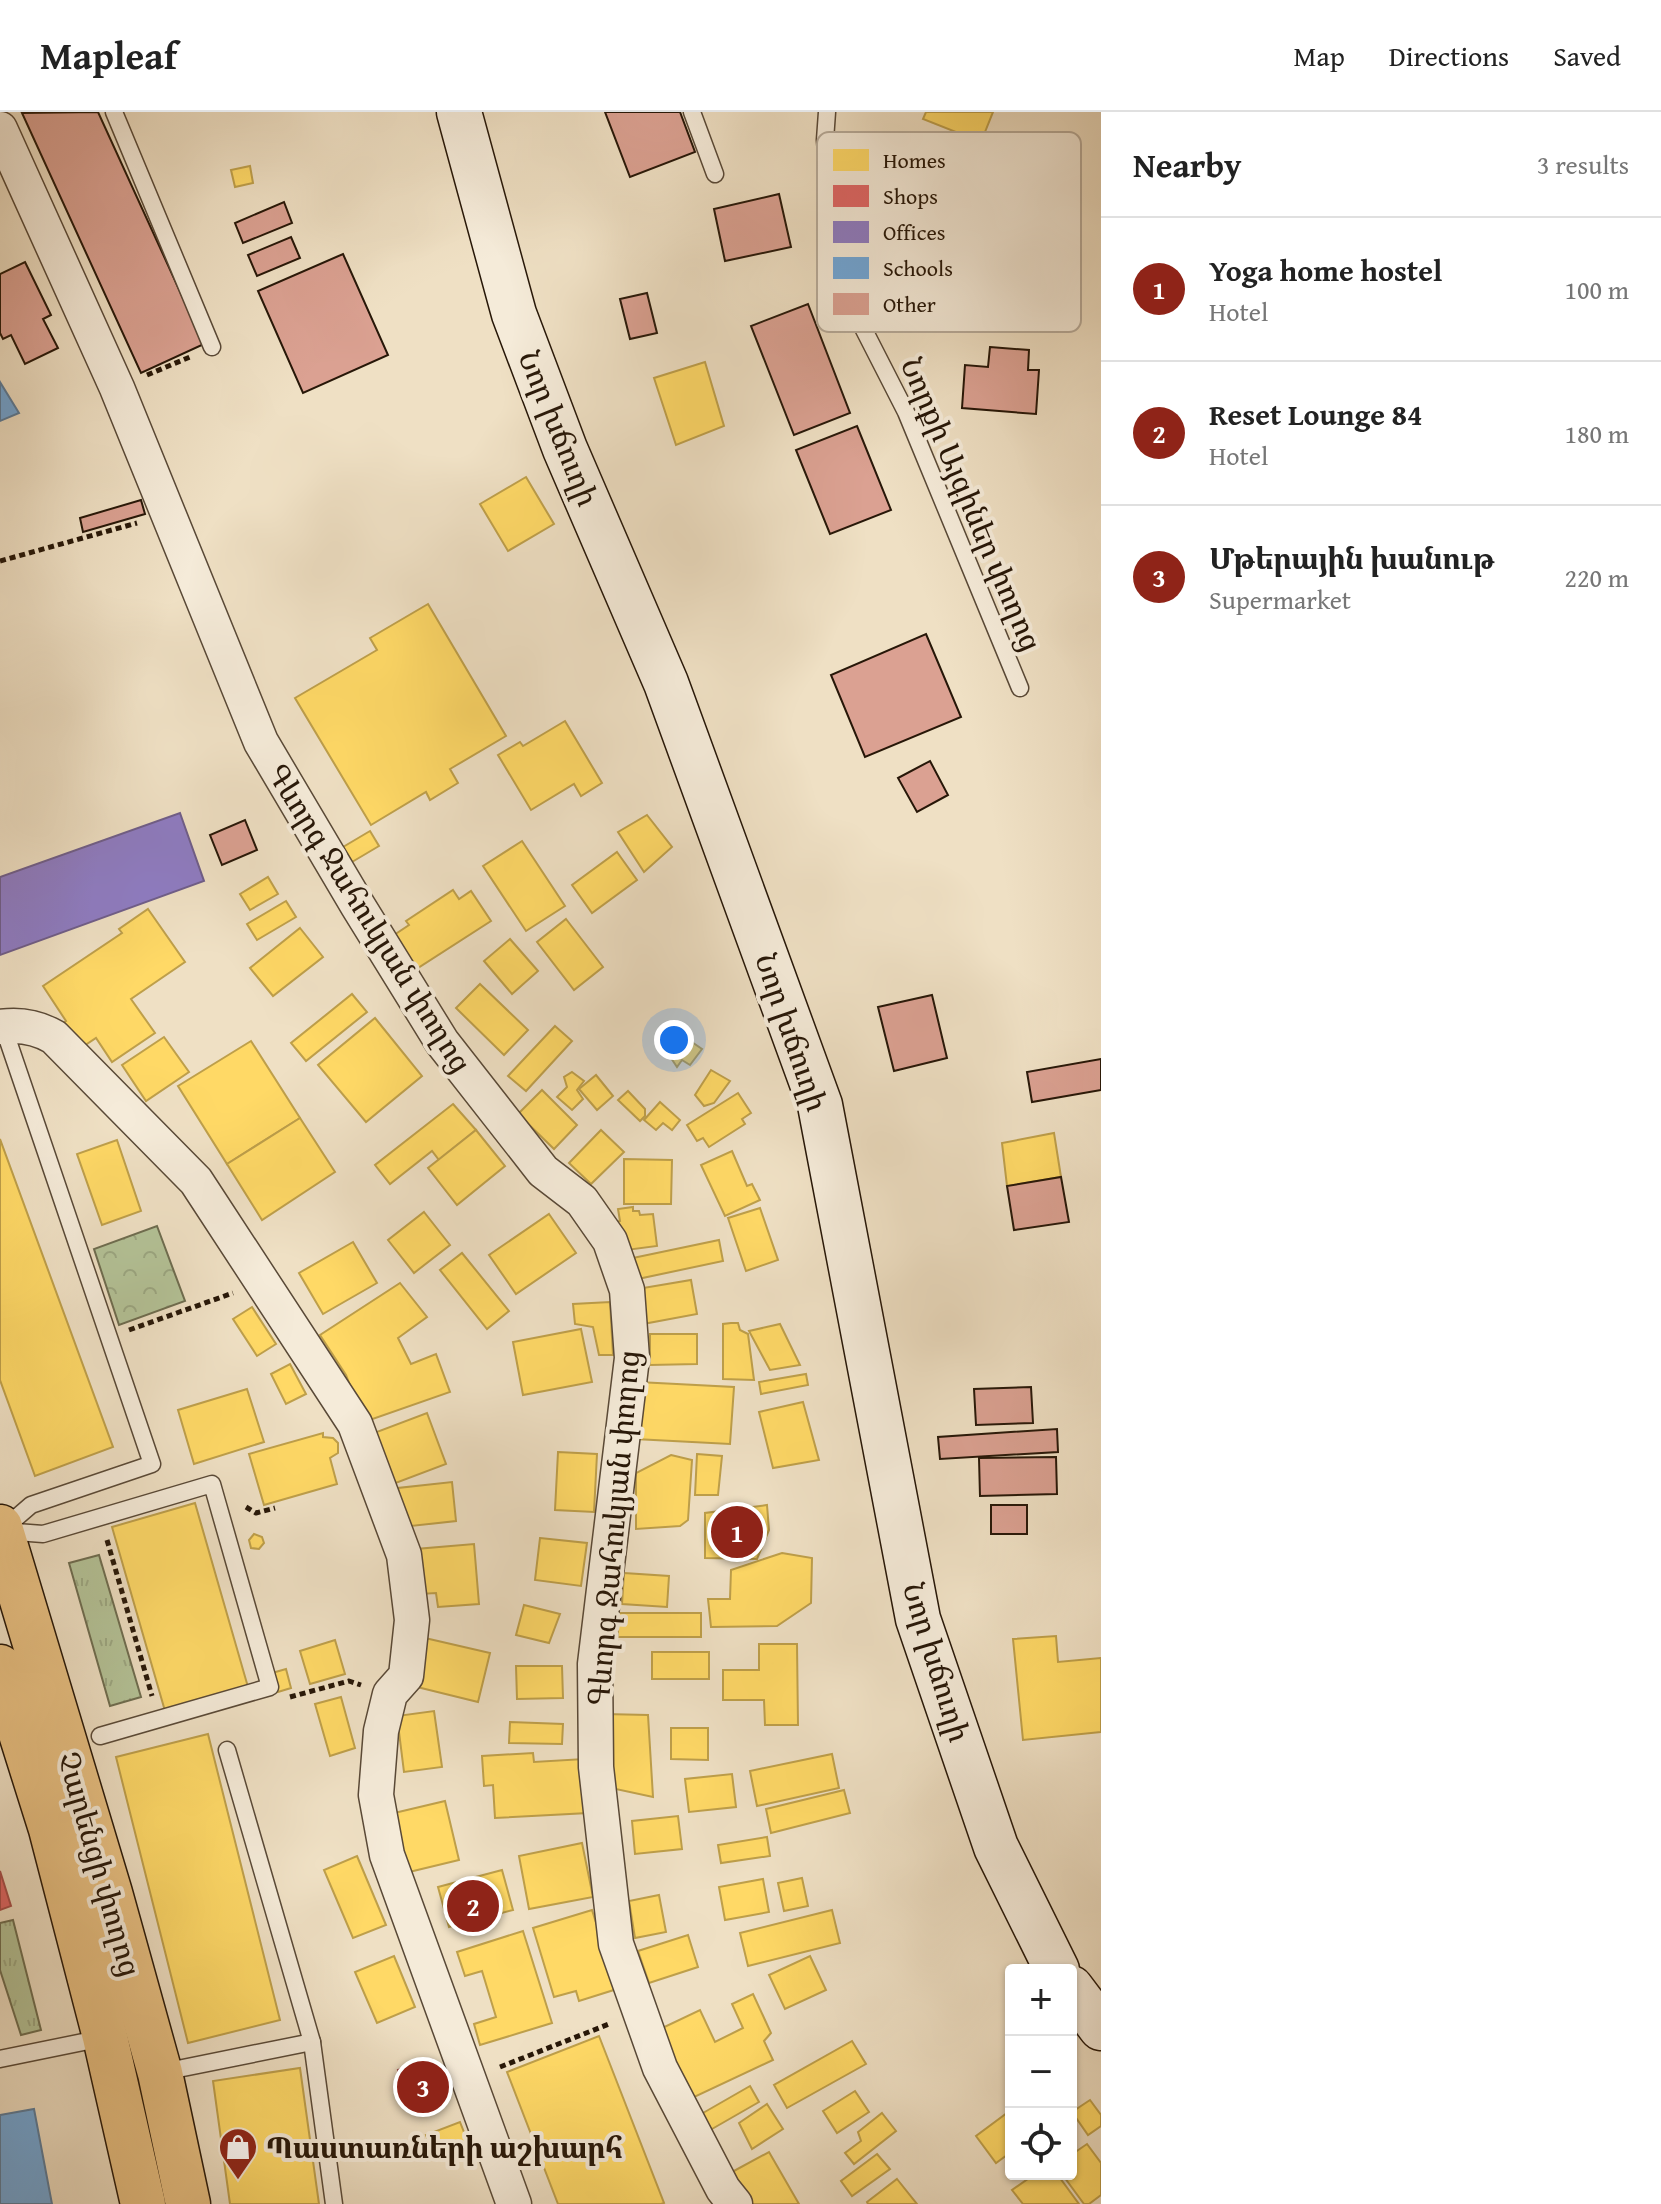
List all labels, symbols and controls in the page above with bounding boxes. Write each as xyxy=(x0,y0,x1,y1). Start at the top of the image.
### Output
text: Mapleaf xyxy=(40,27,177,83)
text: Map xyxy=(1293,35,1345,76)
text: Directions xyxy=(1389,35,1509,76)
text: Saved xyxy=(1553,35,1621,76)
legend xyxy=(817,132,1081,332)
text: Nearby xyxy=(1133,140,1242,189)
text: Homes xyxy=(883,144,946,176)
text: 3 results xyxy=(1537,145,1629,184)
text: Shops xyxy=(883,180,938,212)
text: Offices xyxy=(883,216,945,248)
text: Yoga home hostel xyxy=(1209,248,1442,292)
text: Schools xyxy=(883,252,953,284)
text: 1 xyxy=(1152,270,1166,309)
text: 100 m xyxy=(1564,270,1629,309)
text: Other xyxy=(883,288,936,320)
text: Hotel xyxy=(1209,292,1268,331)
street label: Նոր խճուղի xyxy=(508,344,610,512)
street label: Նորքի Այգիներ փողոց xyxy=(890,350,1054,658)
text: Reset Lounge 84 xyxy=(1209,392,1423,436)
text: 2 xyxy=(1152,414,1166,453)
text: 180 m xyxy=(1564,414,1629,453)
text: Hotel xyxy=(1209,436,1268,475)
text: Մթերային խանութ xyxy=(1209,536,1495,580)
text: 3 xyxy=(1152,558,1166,597)
text: 220 m xyxy=(1564,558,1629,597)
text: Supermarket xyxy=(1209,580,1351,619)
street label: Գևորգ Ջահուկյան փողոց xyxy=(257,755,483,1081)
street label: Նոր խճուղի xyxy=(744,947,840,1117)
your location xyxy=(654,1020,694,1060)
street label: Գևորգ Ջահուկյան փողոց xyxy=(576,1348,650,1708)
pin: 1 xyxy=(711,1502,763,1562)
street label: Նոր խճուղի xyxy=(892,1577,982,1747)
street label: Չարենցի փողոց xyxy=(47,1747,153,1981)
pin: 2 xyxy=(447,1876,499,1936)
map controls xyxy=(1005,1964,1077,2180)
button: + xyxy=(1005,1964,1077,2036)
button: − xyxy=(1005,2036,1077,2108)
pin: 3 xyxy=(397,2057,449,2117)
button: locate xyxy=(1005,2108,1077,2180)
place label: Պաստառների աշխարհ xyxy=(266,2125,622,2169)
shop icon: Պաստառների աշխարհ xyxy=(217,2126,259,2181)

